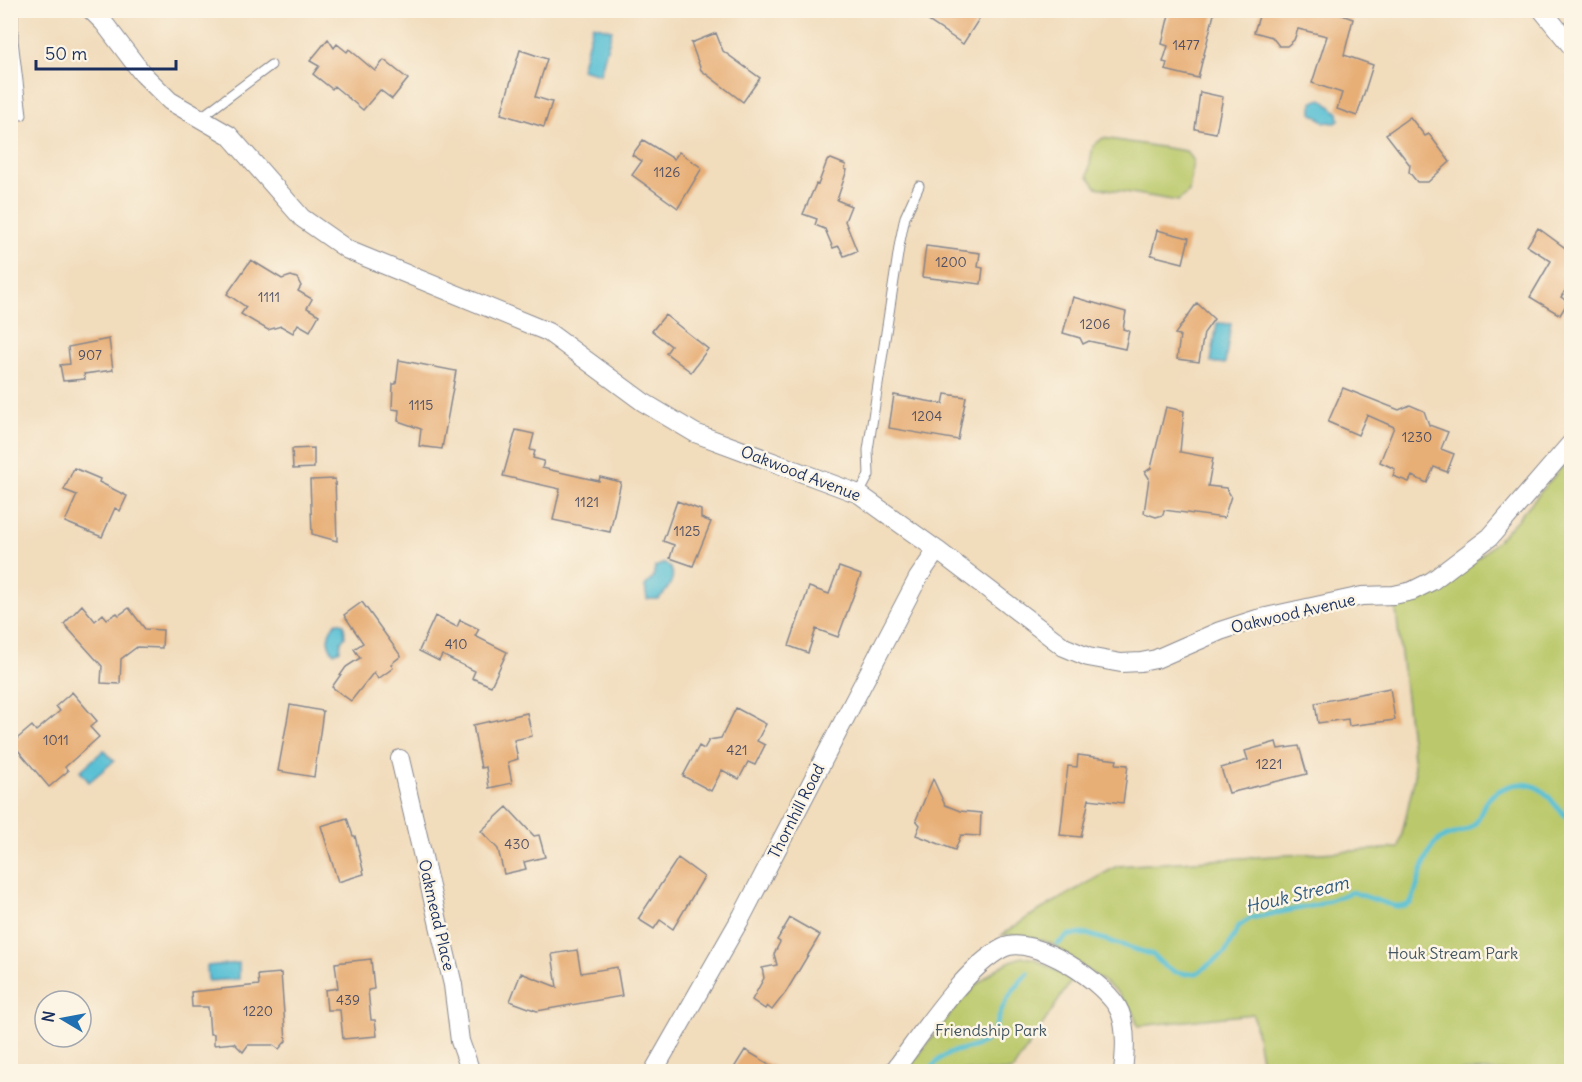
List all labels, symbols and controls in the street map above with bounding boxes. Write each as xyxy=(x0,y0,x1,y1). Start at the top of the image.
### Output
scale bar xyxy=(36,33,176,71)
house number: 1477 xyxy=(1172,36,1200,54)
text: 50 m xyxy=(45,42,87,65)
house number: 1126 xyxy=(654,163,680,181)
house number: 1200 xyxy=(935,253,967,271)
house number: 1111 xyxy=(258,288,280,306)
house number: 1206 xyxy=(1080,315,1110,333)
house number: 907 xyxy=(78,346,102,364)
house number: 1115 xyxy=(409,396,433,414)
house number: 1204 xyxy=(912,407,942,425)
house number: 1230 xyxy=(1402,428,1432,446)
street label: Oakwood Avenue xyxy=(738,441,864,505)
house number: 1121 xyxy=(575,493,599,511)
house number: 1125 xyxy=(674,522,700,540)
street label: Oakwood Avenue xyxy=(1229,589,1357,637)
house number: 410 xyxy=(445,635,467,653)
house number: 1011 xyxy=(43,731,69,749)
house number: 421 xyxy=(726,741,748,759)
house number: 1221 xyxy=(1256,755,1282,773)
street label: Thornhill Road xyxy=(764,760,828,862)
house number: 430 xyxy=(504,835,530,853)
street label: Oakmead Place xyxy=(415,858,459,972)
water label: Houk Stream xyxy=(1243,870,1352,918)
park label: Houk Stream Park xyxy=(1388,943,1518,963)
north arrow xyxy=(33,989,93,1049)
house number: 439 xyxy=(336,991,360,1009)
house number: 1220 xyxy=(243,1002,273,1020)
text: N xyxy=(37,1009,59,1024)
park label: Friendship Park xyxy=(935,1020,1047,1040)

